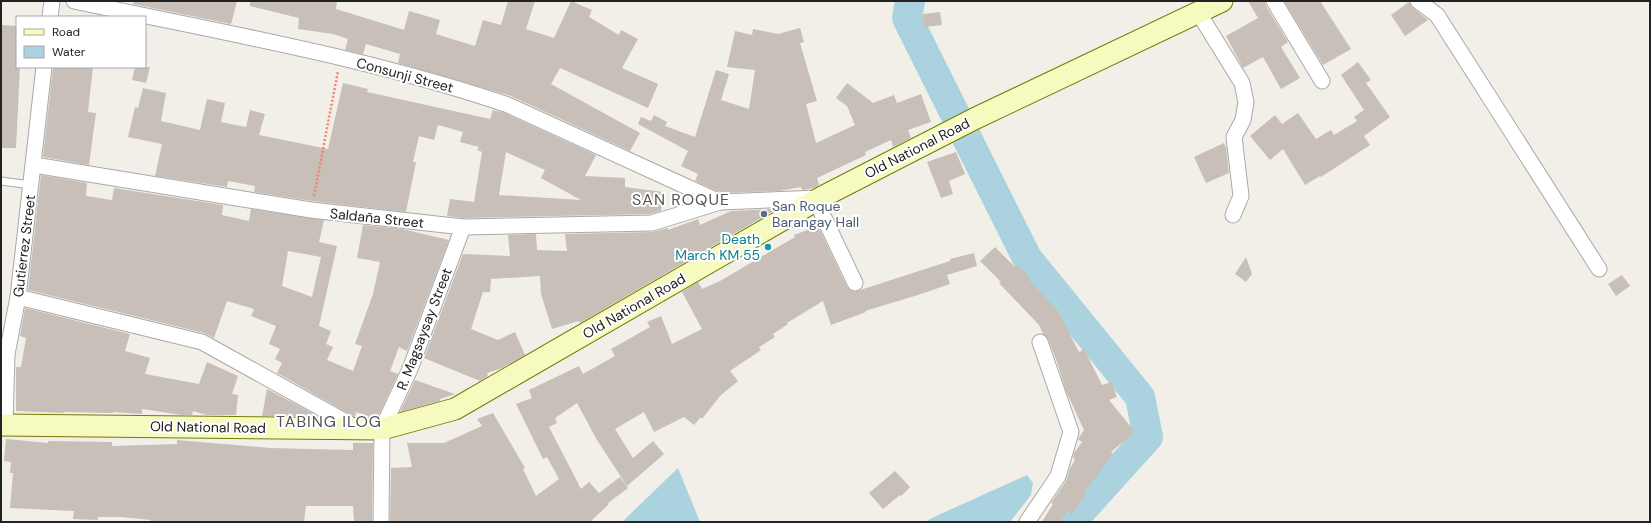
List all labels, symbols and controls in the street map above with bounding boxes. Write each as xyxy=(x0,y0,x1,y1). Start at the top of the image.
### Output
legend xyxy=(16,16,146,68)
text: Road xyxy=(52,24,80,40)
text: Water xyxy=(52,44,86,60)
street label: Consunji Street xyxy=(355,53,455,97)
street label: Old National Road xyxy=(861,114,973,182)
district label: SAN ROQUE xyxy=(632,189,730,210)
street label: Gutierrez Street xyxy=(9,194,39,298)
place label: San Roque Barangay Hall xyxy=(772,197,859,231)
street label: Saldaña Street xyxy=(329,204,425,232)
marker: San Roque Barangay Hall xyxy=(759,209,769,219)
place label: Death March KM 55 xyxy=(675,230,760,264)
marker: Death March KM 55 xyxy=(763,242,773,252)
street label: R. Magsaysay Street xyxy=(392,265,456,393)
street label: Old National Road xyxy=(579,269,689,343)
district label: TABING ILOG xyxy=(276,411,382,432)
street label: Old National Road xyxy=(150,417,266,437)

